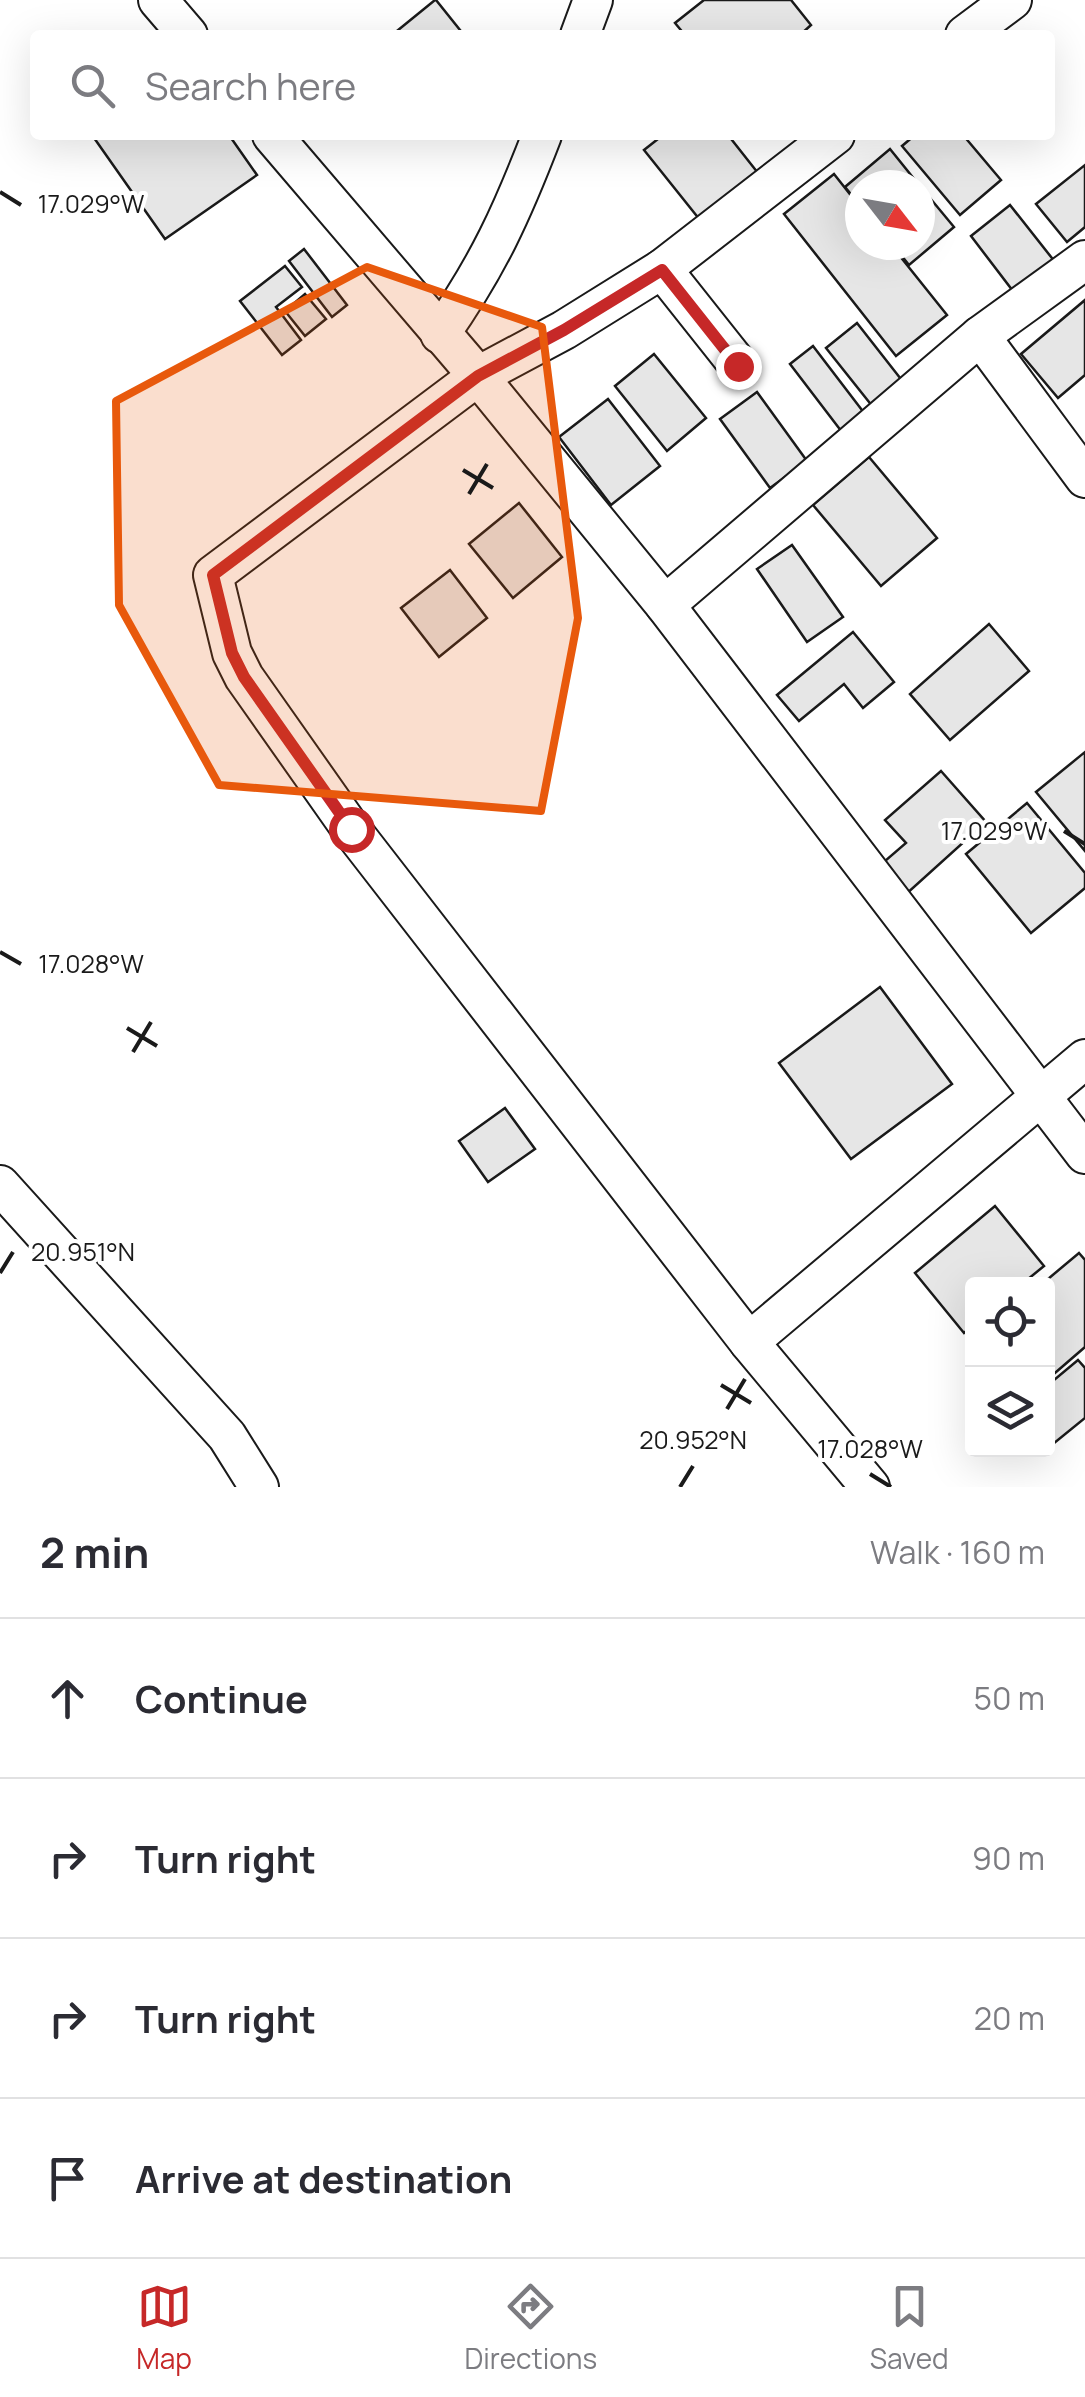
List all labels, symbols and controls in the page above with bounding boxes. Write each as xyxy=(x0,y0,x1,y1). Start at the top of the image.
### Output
search box xyxy=(30,30,1055,140)
icon: search xyxy=(65,58,120,113)
text: Search here xyxy=(145,59,356,111)
north arrow xyxy=(845,170,935,260)
text: 17.029°W xyxy=(38,186,144,221)
route end xyxy=(716,344,762,390)
route start xyxy=(329,807,375,853)
text: 17.029°W xyxy=(941,813,1047,848)
text: 17.028°W xyxy=(38,946,144,981)
text: 20.951°N xyxy=(31,1234,135,1269)
map controls xyxy=(965,1277,1055,1457)
button: locate xyxy=(965,1277,1055,1367)
button: layers xyxy=(965,1367,1055,1457)
text: 20.952°N xyxy=(639,1422,747,1457)
text: 17.028°W xyxy=(817,1431,923,1466)
text: 2 min xyxy=(40,1523,149,1581)
text: Walk · 160 m xyxy=(870,1530,1045,1574)
icon: ahead xyxy=(40,1671,95,1726)
text: Continue xyxy=(135,1672,308,1724)
text: 50 m xyxy=(973,1676,1045,1720)
icon: right xyxy=(40,1831,95,1886)
text: Turn right xyxy=(135,1832,316,1884)
text: 90 m xyxy=(972,1836,1045,1880)
icon: right xyxy=(40,1991,95,2046)
text: Turn right xyxy=(135,1992,316,2044)
text: 20 m xyxy=(974,1996,1045,2040)
icon: arrive xyxy=(40,2151,95,2206)
text: Arrive at destination xyxy=(135,2152,512,2204)
tab: Map xyxy=(136,2279,192,2377)
tab: Directions xyxy=(465,2279,597,2377)
tab: Saved xyxy=(870,2279,949,2377)

